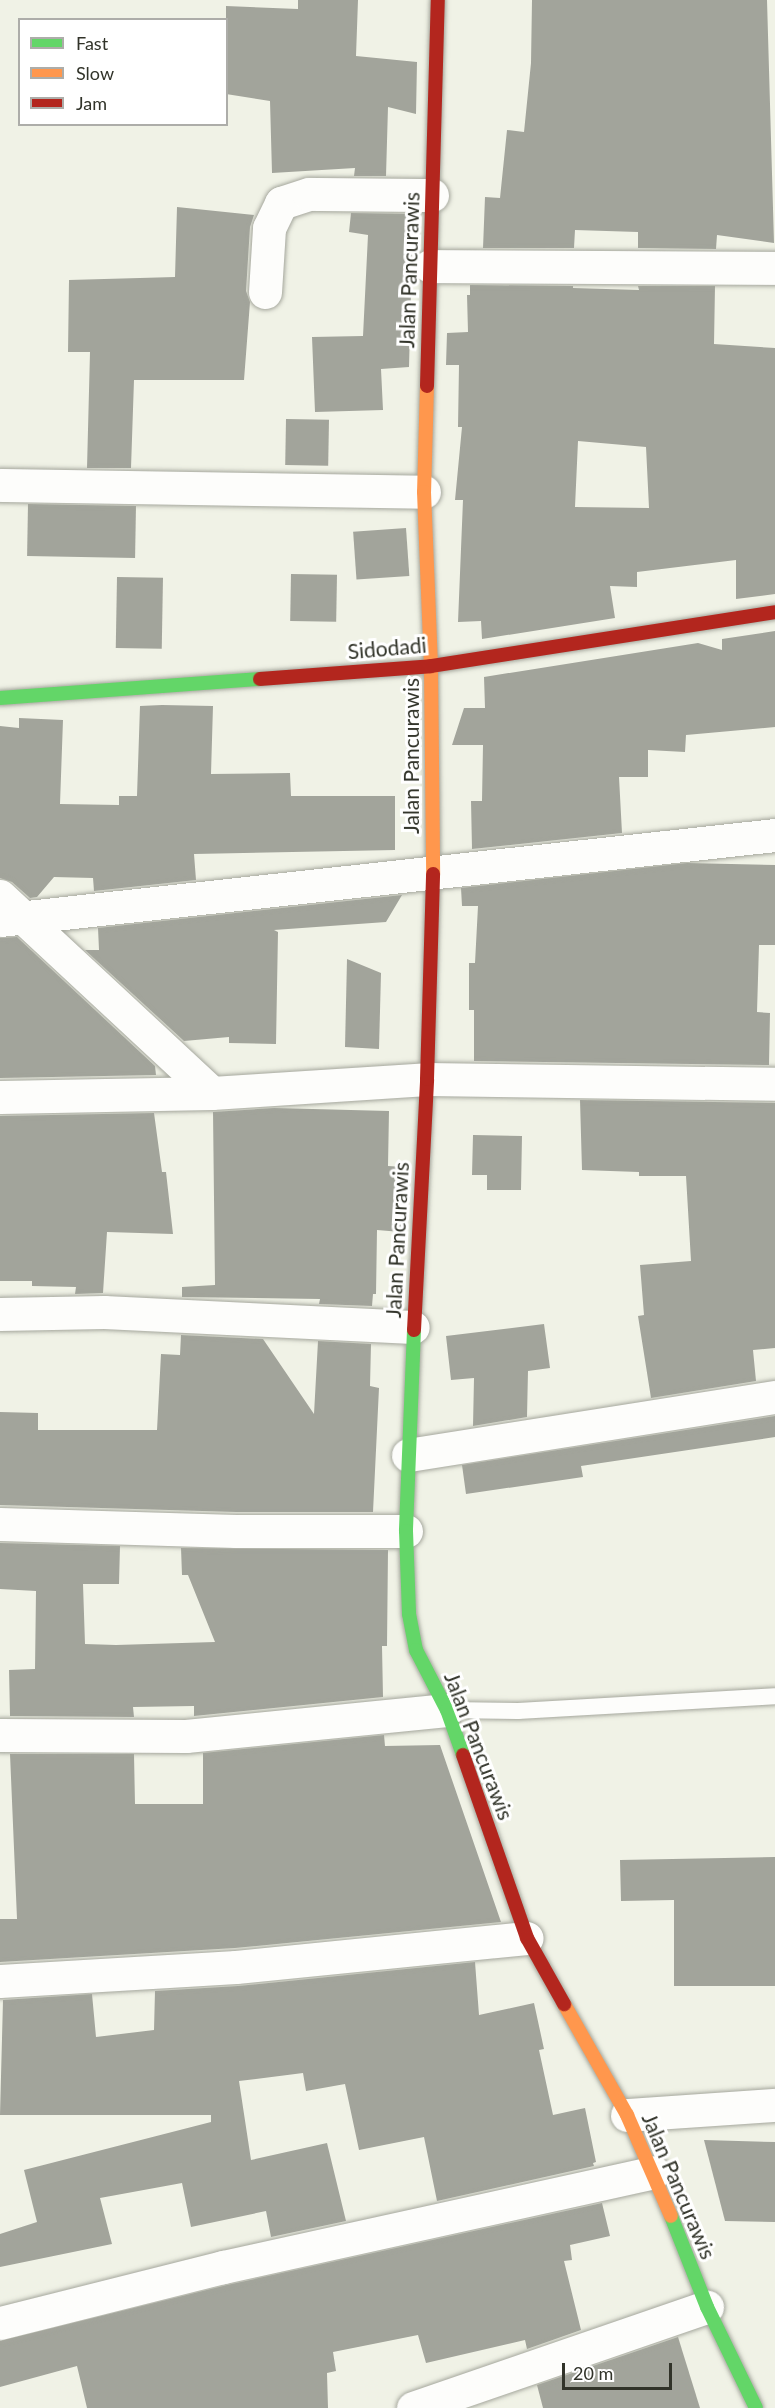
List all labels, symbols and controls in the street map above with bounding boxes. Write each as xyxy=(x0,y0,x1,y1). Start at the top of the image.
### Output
legend xyxy=(18,18,228,126)
text: Fast xyxy=(76,32,108,54)
text: Slow xyxy=(76,62,114,84)
text: Jam xyxy=(76,92,107,114)
street label: Jalan Pancurawis xyxy=(394,192,424,348)
street label: Sidodadi xyxy=(347,632,427,664)
street label: Jalan Pancurawis xyxy=(398,678,424,834)
street label: Jalan Pancurawis xyxy=(380,1161,414,1319)
street label: Jalan Pancurawis xyxy=(439,1669,519,1823)
street label: Jalan Pancurawis xyxy=(637,2109,721,2263)
scale bar xyxy=(565,2351,674,2389)
text: 20 m xyxy=(573,2362,613,2384)

